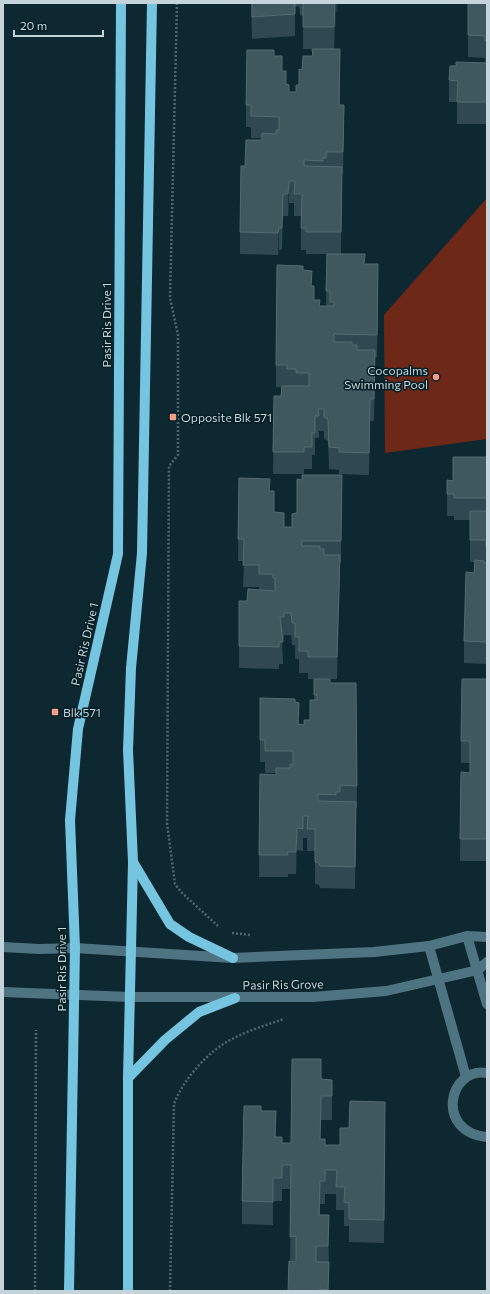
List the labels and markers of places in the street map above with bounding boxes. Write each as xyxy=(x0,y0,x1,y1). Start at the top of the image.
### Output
place label: Cocopalms Swimming Pool xyxy=(344,363,428,391)
marker: Cocopalms Swimming Pool xyxy=(431,372,441,382)
place label: Opposite Blk 571 xyxy=(181,410,272,424)
marker: Opposite Blk 571 xyxy=(168,412,178,422)
place label: Blk 571 xyxy=(63,705,101,719)
marker: Blk 571 xyxy=(50,707,60,717)

